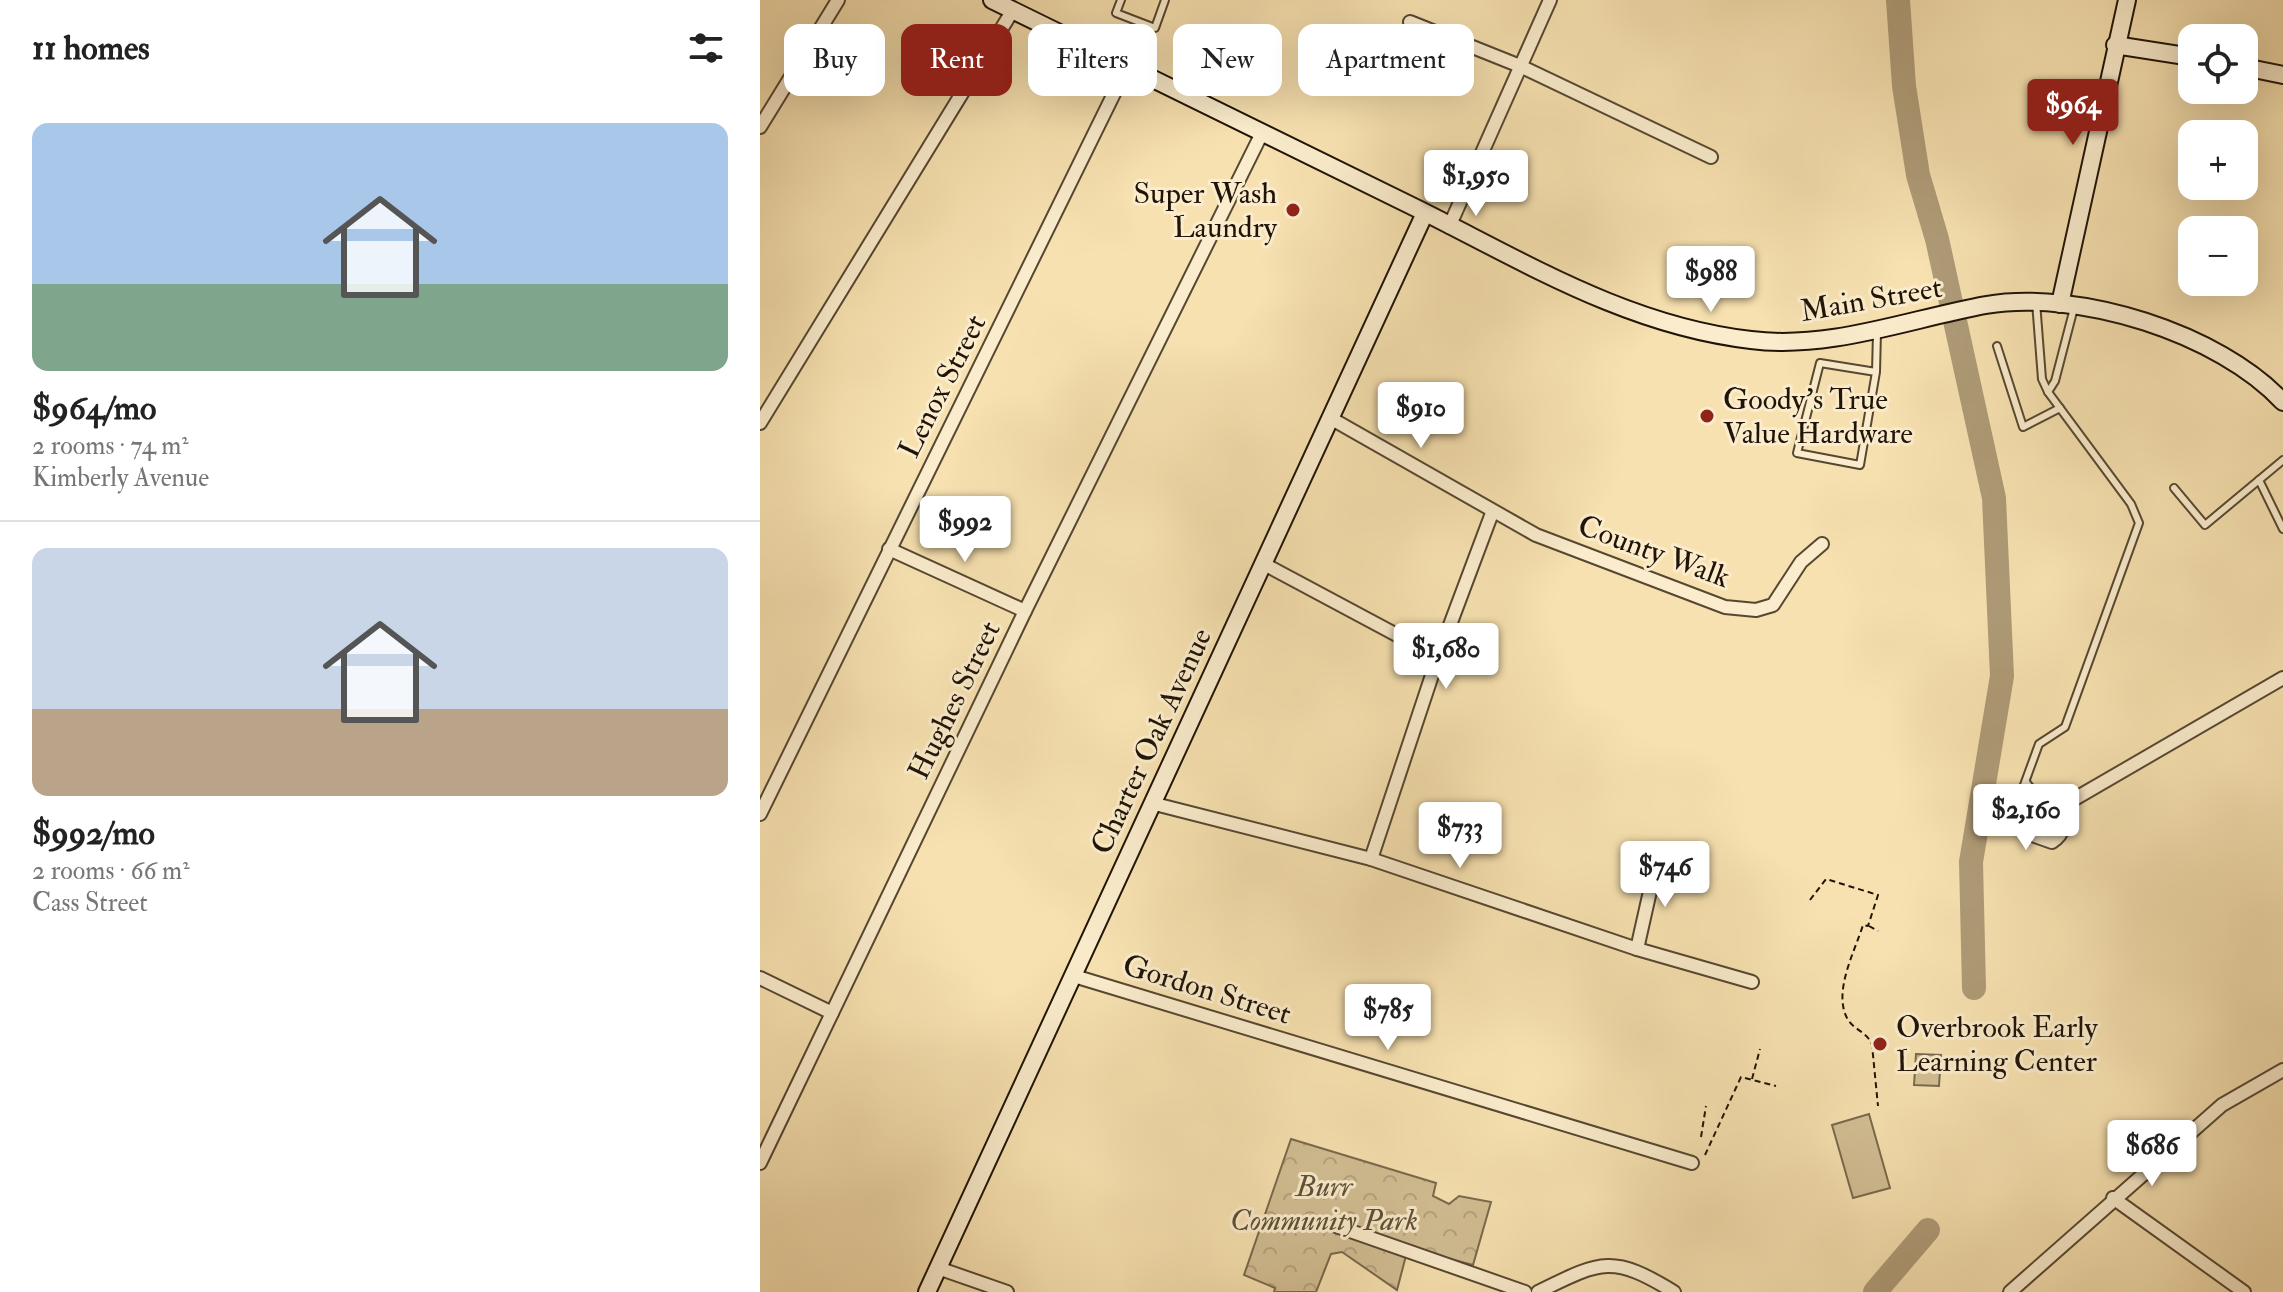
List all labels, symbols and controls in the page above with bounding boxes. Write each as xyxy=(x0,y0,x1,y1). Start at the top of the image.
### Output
chip: Buy xyxy=(784,24,885,96)
chip: Rent xyxy=(901,24,1012,96)
chip: Filters xyxy=(1028,24,1157,96)
chip: New xyxy=(1173,24,1282,96)
chip: Apartment xyxy=(1298,24,1474,96)
map controls xyxy=(2178,24,2258,296)
button: locate xyxy=(2178,24,2258,104)
icon: filters xyxy=(684,26,728,70)
text: 11 homes xyxy=(32,27,150,70)
pin: $964 xyxy=(2026,79,2120,147)
text: $964 xyxy=(2045,89,2101,121)
button: + xyxy=(2178,120,2258,200)
pin: $1,950 xyxy=(1411,150,1541,218)
text: $1,950 xyxy=(1442,160,1510,192)
icon: home xyxy=(308,175,452,319)
place label: Super Wash Laundry xyxy=(1134,175,1278,246)
marker: Super Wash Laundry xyxy=(1284,201,1302,219)
button: − xyxy=(2178,216,2258,296)
pin: $988 xyxy=(1664,246,1758,314)
text: $988 xyxy=(1685,256,1737,288)
street label: Main Street xyxy=(1797,269,1945,330)
street label: Lenox Street xyxy=(891,308,994,464)
place label: Goody's True Value Hardware xyxy=(1723,381,1913,452)
pin: $910 xyxy=(1374,382,1468,450)
text: $964/mo xyxy=(32,387,156,430)
text: $910 xyxy=(1396,392,1446,424)
marker: Goody's True Value Hardware xyxy=(1698,407,1716,425)
text: 2 rooms · 74 m² xyxy=(32,430,189,462)
text: Kimberly Avenue xyxy=(32,462,209,494)
pin: $992 xyxy=(918,496,1012,564)
text: $992 xyxy=(938,506,992,538)
street label: County Walk xyxy=(1573,507,1735,596)
icon: home xyxy=(308,600,452,744)
street label: Hughes Street xyxy=(900,615,1009,786)
street label: Charter Oak Avenue xyxy=(1083,622,1220,860)
pin: $1,680 xyxy=(1381,623,1511,691)
text: $1,680 xyxy=(1412,633,1480,665)
pin: $2,160 xyxy=(1961,784,2091,852)
text: $2,160 xyxy=(1991,794,2061,826)
pin: $733 xyxy=(1413,802,1507,870)
text: $992/mo xyxy=(32,812,155,855)
text: $733 xyxy=(1437,812,1483,844)
pin: $746 xyxy=(1618,841,1712,909)
text: $746 xyxy=(1638,851,1692,883)
text: 2 rooms · 66 m² xyxy=(32,855,190,887)
text: Cass Street xyxy=(32,887,148,919)
street label: Gordon Street xyxy=(1118,946,1296,1033)
pin: $785 xyxy=(1341,984,1435,1052)
text: $785 xyxy=(1363,994,1413,1026)
place label: Overbrook Early Learning Center xyxy=(1896,1009,2098,1080)
marker: Overbrook Early Learning Center xyxy=(1871,1035,1889,1053)
pin: $686 xyxy=(2105,1120,2199,1188)
text: $686 xyxy=(2125,1130,2179,1162)
park label: Burr Community Park xyxy=(1230,1168,1418,1239)

